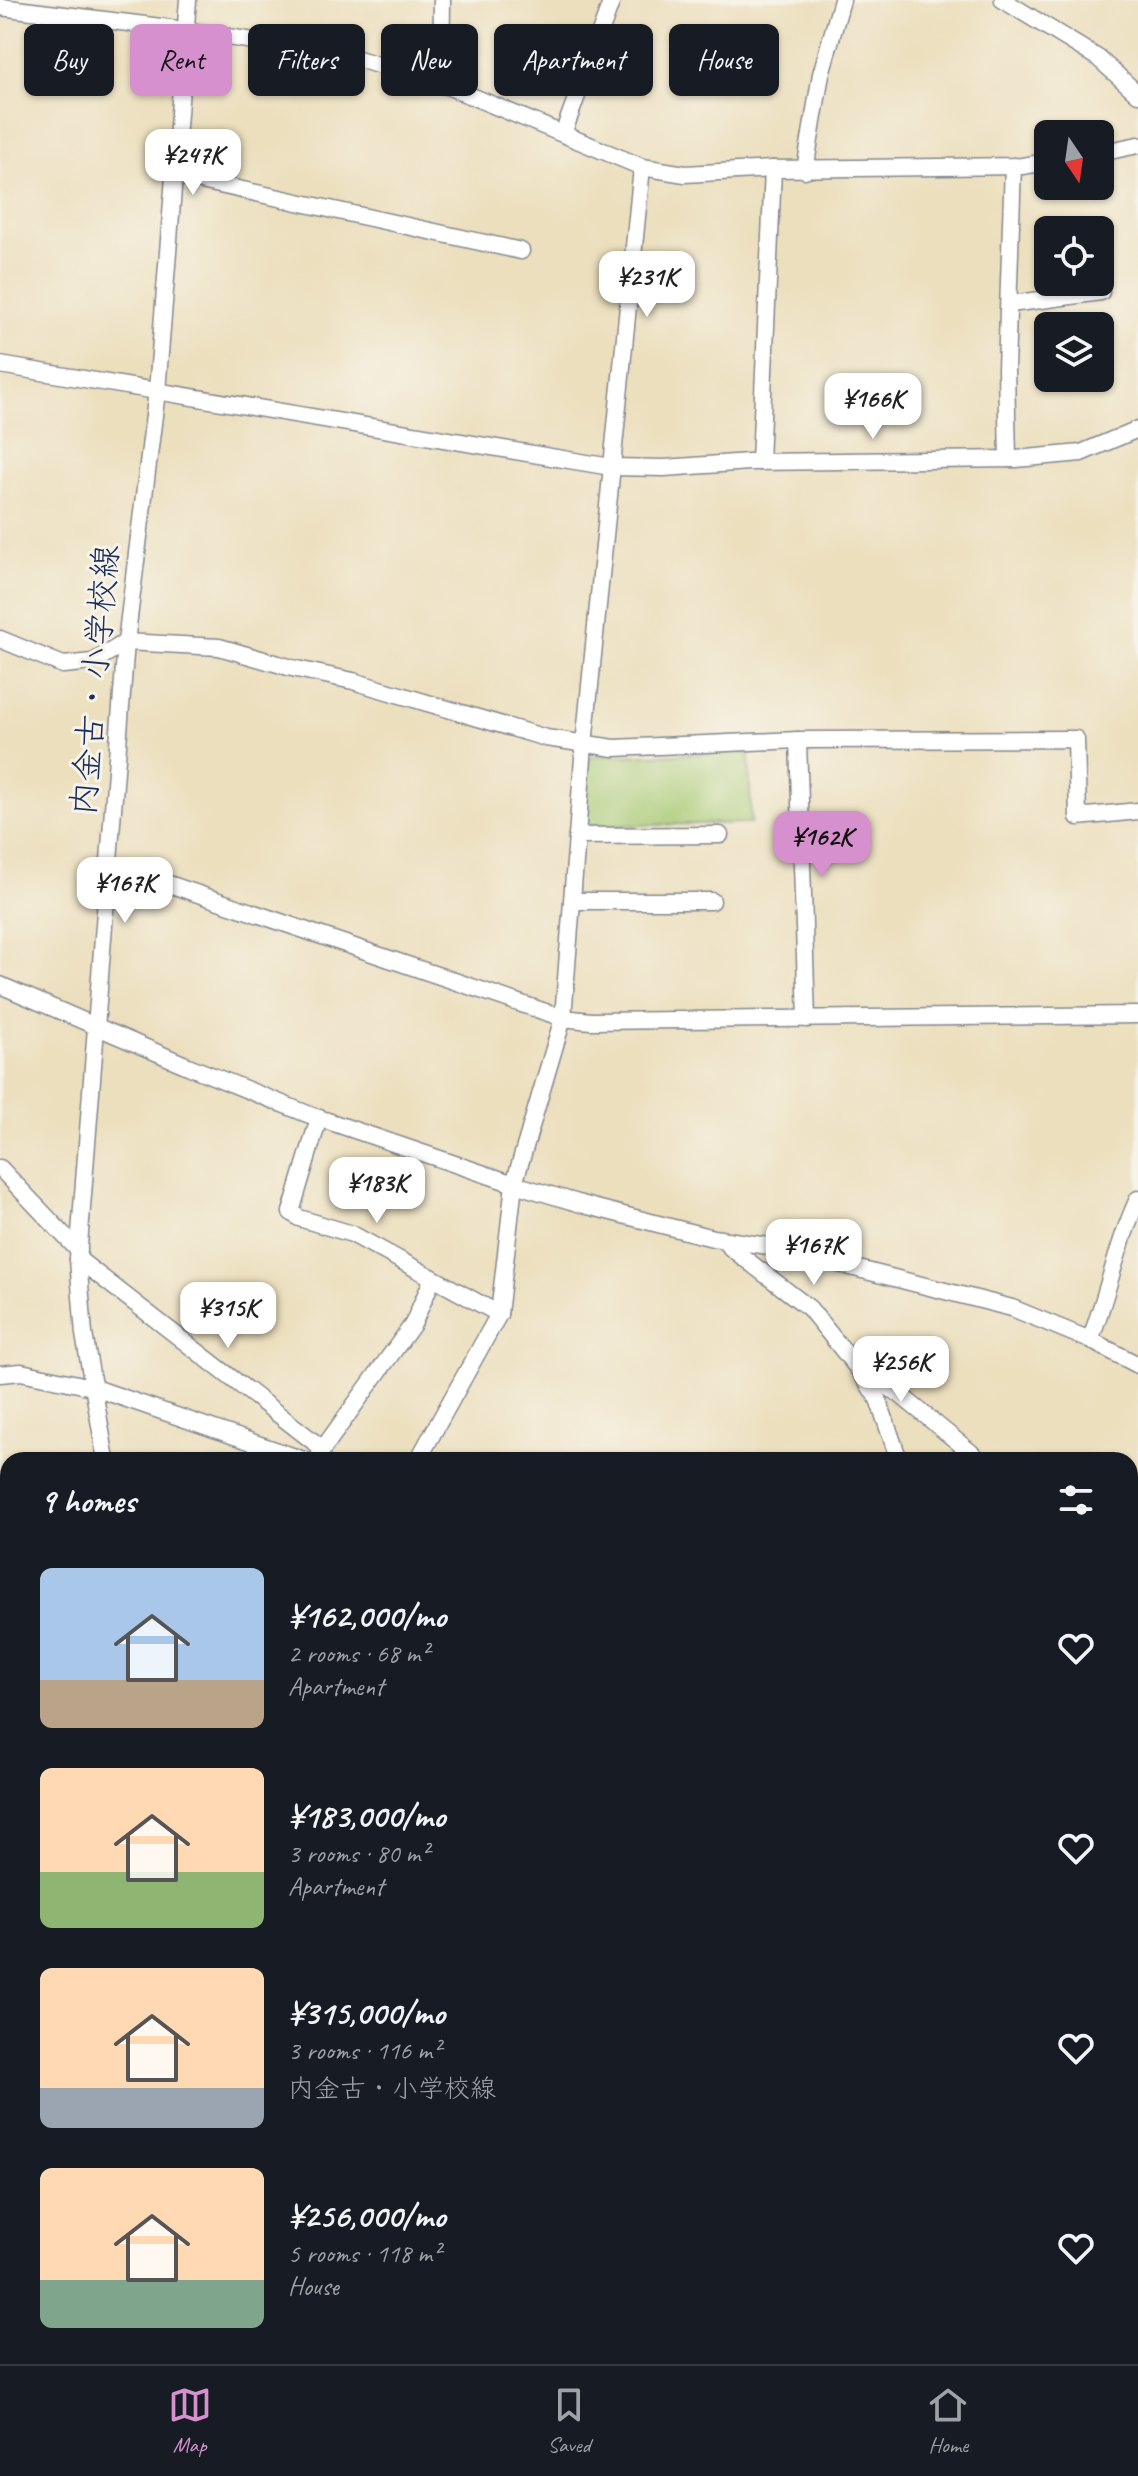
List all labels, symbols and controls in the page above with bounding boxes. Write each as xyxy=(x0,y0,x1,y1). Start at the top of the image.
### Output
chip: Buy xyxy=(24,24,114,96)
chip: Rent xyxy=(130,24,232,96)
chip: Filters xyxy=(248,24,365,96)
chip: New xyxy=(381,24,478,96)
chip: Apartment xyxy=(494,24,653,96)
chip: House xyxy=(669,24,779,96)
north arrow xyxy=(1034,120,1114,200)
map controls xyxy=(1034,120,1114,392)
pin: ¥247K xyxy=(137,129,249,197)
text: ¥247K xyxy=(163,138,223,171)
button: locate xyxy=(1034,216,1114,296)
pin: ¥231K xyxy=(591,251,703,319)
text: ¥231K xyxy=(617,260,677,293)
button: layers xyxy=(1034,312,1114,392)
pin: ¥166K xyxy=(817,373,929,441)
text: ¥166K xyxy=(842,382,904,415)
street label: 内金古・小学校線 xyxy=(61,543,128,817)
pin: ¥162K xyxy=(766,811,878,879)
text: ¥162K xyxy=(792,820,852,853)
pin: ¥167K xyxy=(69,857,181,925)
text: ¥167K xyxy=(95,866,155,899)
pin: ¥183K xyxy=(321,1157,433,1225)
text: ¥183K xyxy=(347,1166,407,1199)
pin: ¥167K xyxy=(758,1219,870,1287)
text: ¥167K xyxy=(784,1228,844,1261)
pin: ¥315K xyxy=(172,1282,284,1350)
text: ¥315K xyxy=(198,1291,258,1324)
pin: ¥256K xyxy=(845,1336,957,1404)
text: ¥256K xyxy=(871,1345,931,1378)
icon: filters xyxy=(1054,1478,1098,1522)
text: 9 homes xyxy=(40,1479,136,1522)
text: ¥162,000/mo xyxy=(288,1594,446,1637)
icon: home xyxy=(104,1600,200,1696)
icon: heart xyxy=(1054,1626,1098,1670)
text: 2 rooms · 68 m² xyxy=(288,1637,429,1670)
text: Apartment xyxy=(288,1670,384,1703)
text: ¥183,000/mo xyxy=(288,1794,445,1837)
icon: home xyxy=(104,1800,200,1896)
icon: heart xyxy=(1054,1826,1098,1870)
text: 3 rooms · 80 m² xyxy=(288,1837,429,1870)
text: Apartment xyxy=(288,1870,384,1903)
text: ¥315,000/mo xyxy=(288,1991,445,2034)
icon: home xyxy=(104,2000,200,2096)
icon: heart xyxy=(1054,2026,1098,2070)
text: 3 rooms · 116 m² xyxy=(288,2034,440,2067)
text: 内金古・小学校線 xyxy=(288,2072,496,2105)
text: ¥256,000/mo xyxy=(288,2194,446,2237)
icon: home xyxy=(104,2200,200,2296)
icon: heart xyxy=(1054,2226,1098,2270)
text: 5 rooms · 118 m² xyxy=(288,2237,440,2270)
text: House xyxy=(288,2270,339,2303)
tab: Map xyxy=(168,2383,212,2459)
tab: Saved xyxy=(547,2383,591,2459)
tab: Home xyxy=(926,2383,970,2459)

